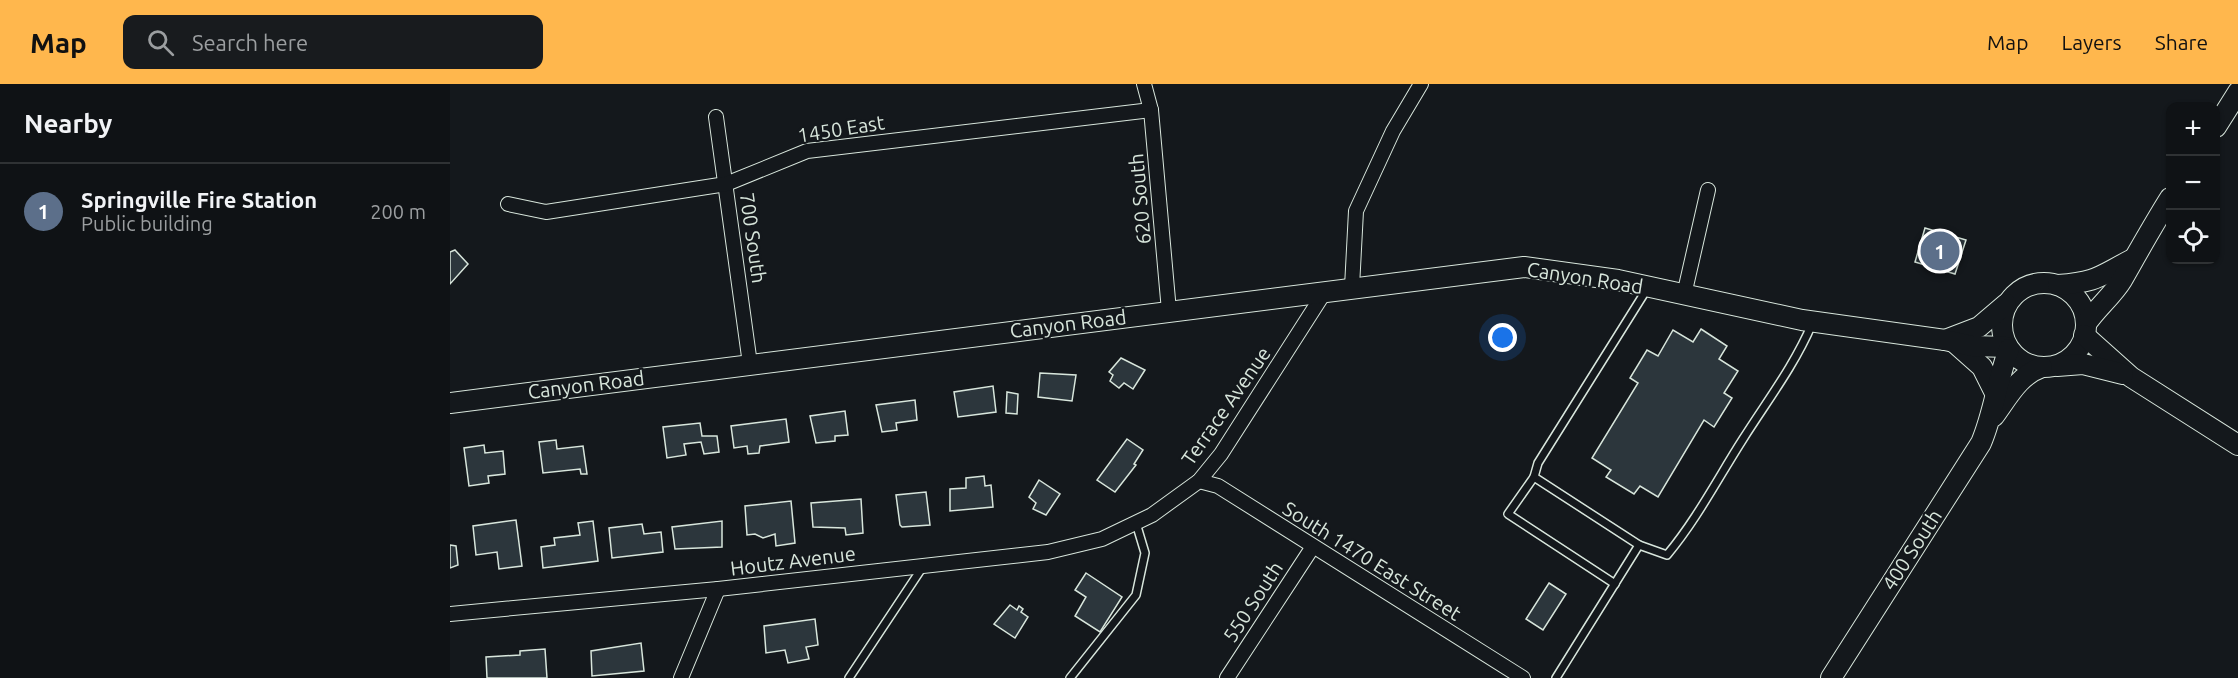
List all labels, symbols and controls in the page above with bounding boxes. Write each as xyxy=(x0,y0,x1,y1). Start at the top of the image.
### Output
search box xyxy=(123,15,543,69)
icon: search xyxy=(144,26,177,59)
text: Map xyxy=(30,27,87,58)
text: Search here xyxy=(192,30,308,55)
text: Map xyxy=(1987,30,2028,54)
text: Layers xyxy=(2061,30,2122,54)
text: Share xyxy=(2155,30,2208,54)
map controls xyxy=(2166,102,2220,264)
button: + xyxy=(2166,102,2220,156)
text: Nearby xyxy=(24,109,112,138)
street label: 1450 East xyxy=(796,110,886,147)
street label: 620 South xyxy=(1124,153,1155,246)
button: − xyxy=(2166,156,2220,210)
text: Springville Fire Station xyxy=(81,187,317,212)
street label: 700 South xyxy=(736,191,771,285)
text: 1 xyxy=(38,200,49,223)
text: 200 m xyxy=(370,200,426,223)
button: locate xyxy=(2166,210,2220,264)
text: Public building xyxy=(81,212,213,235)
pin: 1 xyxy=(1920,228,1960,274)
street label: Canyon Road xyxy=(1525,257,1645,298)
street label: Canyon Road xyxy=(1008,305,1128,342)
your location xyxy=(1488,323,1517,352)
street label: Terrace Avenue xyxy=(1176,342,1275,469)
street label: Canyon Road xyxy=(526,366,646,403)
street label: South 1470 East Street xyxy=(1279,496,1466,625)
street label: 400 South xyxy=(1877,505,1946,594)
street label: Houtz Avenue xyxy=(729,541,857,580)
street label: 550 South xyxy=(1218,557,1287,646)

